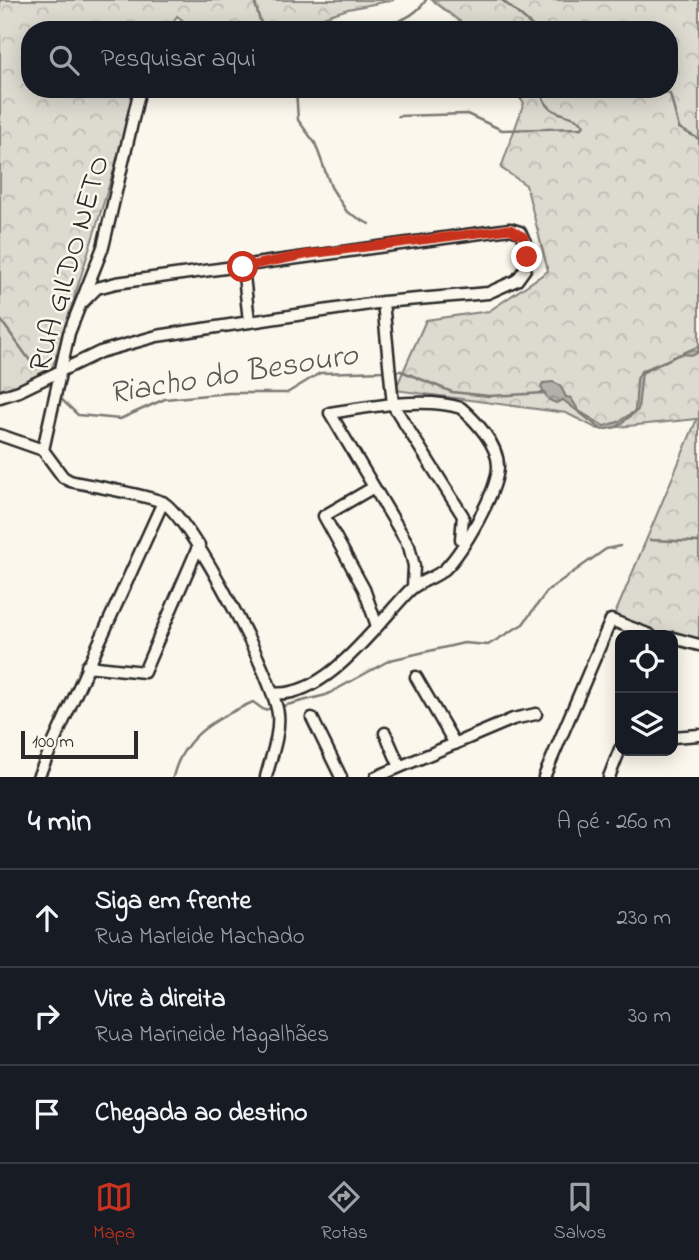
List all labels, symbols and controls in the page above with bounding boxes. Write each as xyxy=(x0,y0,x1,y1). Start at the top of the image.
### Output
search box xyxy=(21,21,678,98)
icon: search xyxy=(45,41,83,79)
text: Pesquisar aqui xyxy=(101,41,256,79)
street label: RUA GILDO NETO xyxy=(19,151,123,377)
route end xyxy=(511,241,542,272)
route start xyxy=(227,251,258,282)
water label: Riacho do Besouro xyxy=(106,332,363,418)
map controls xyxy=(615,630,678,756)
button: locate xyxy=(615,630,678,693)
button: layers xyxy=(615,693,678,756)
scale bar xyxy=(21,728,138,760)
text: 100 m xyxy=(32,729,74,756)
text: 4 min xyxy=(28,801,91,845)
text: A pé · 260 m xyxy=(557,806,671,839)
text: Siga em frente xyxy=(95,883,251,921)
icon: ahead xyxy=(28,899,66,937)
text: 230 m xyxy=(617,902,671,935)
text: Rua Marleide Machado xyxy=(95,921,305,954)
text: Vire à direita xyxy=(95,981,226,1019)
icon: right xyxy=(28,997,66,1035)
text: 30 m xyxy=(628,1000,671,1033)
text: Rua Marineide Magalhães xyxy=(95,1019,329,1052)
icon: arrive xyxy=(28,1095,66,1133)
text: Chegada ao destino xyxy=(95,1095,307,1133)
tab: Mapa xyxy=(93,1178,135,1247)
tab: Rotas xyxy=(321,1178,368,1247)
tab: Salvos xyxy=(554,1178,606,1247)

